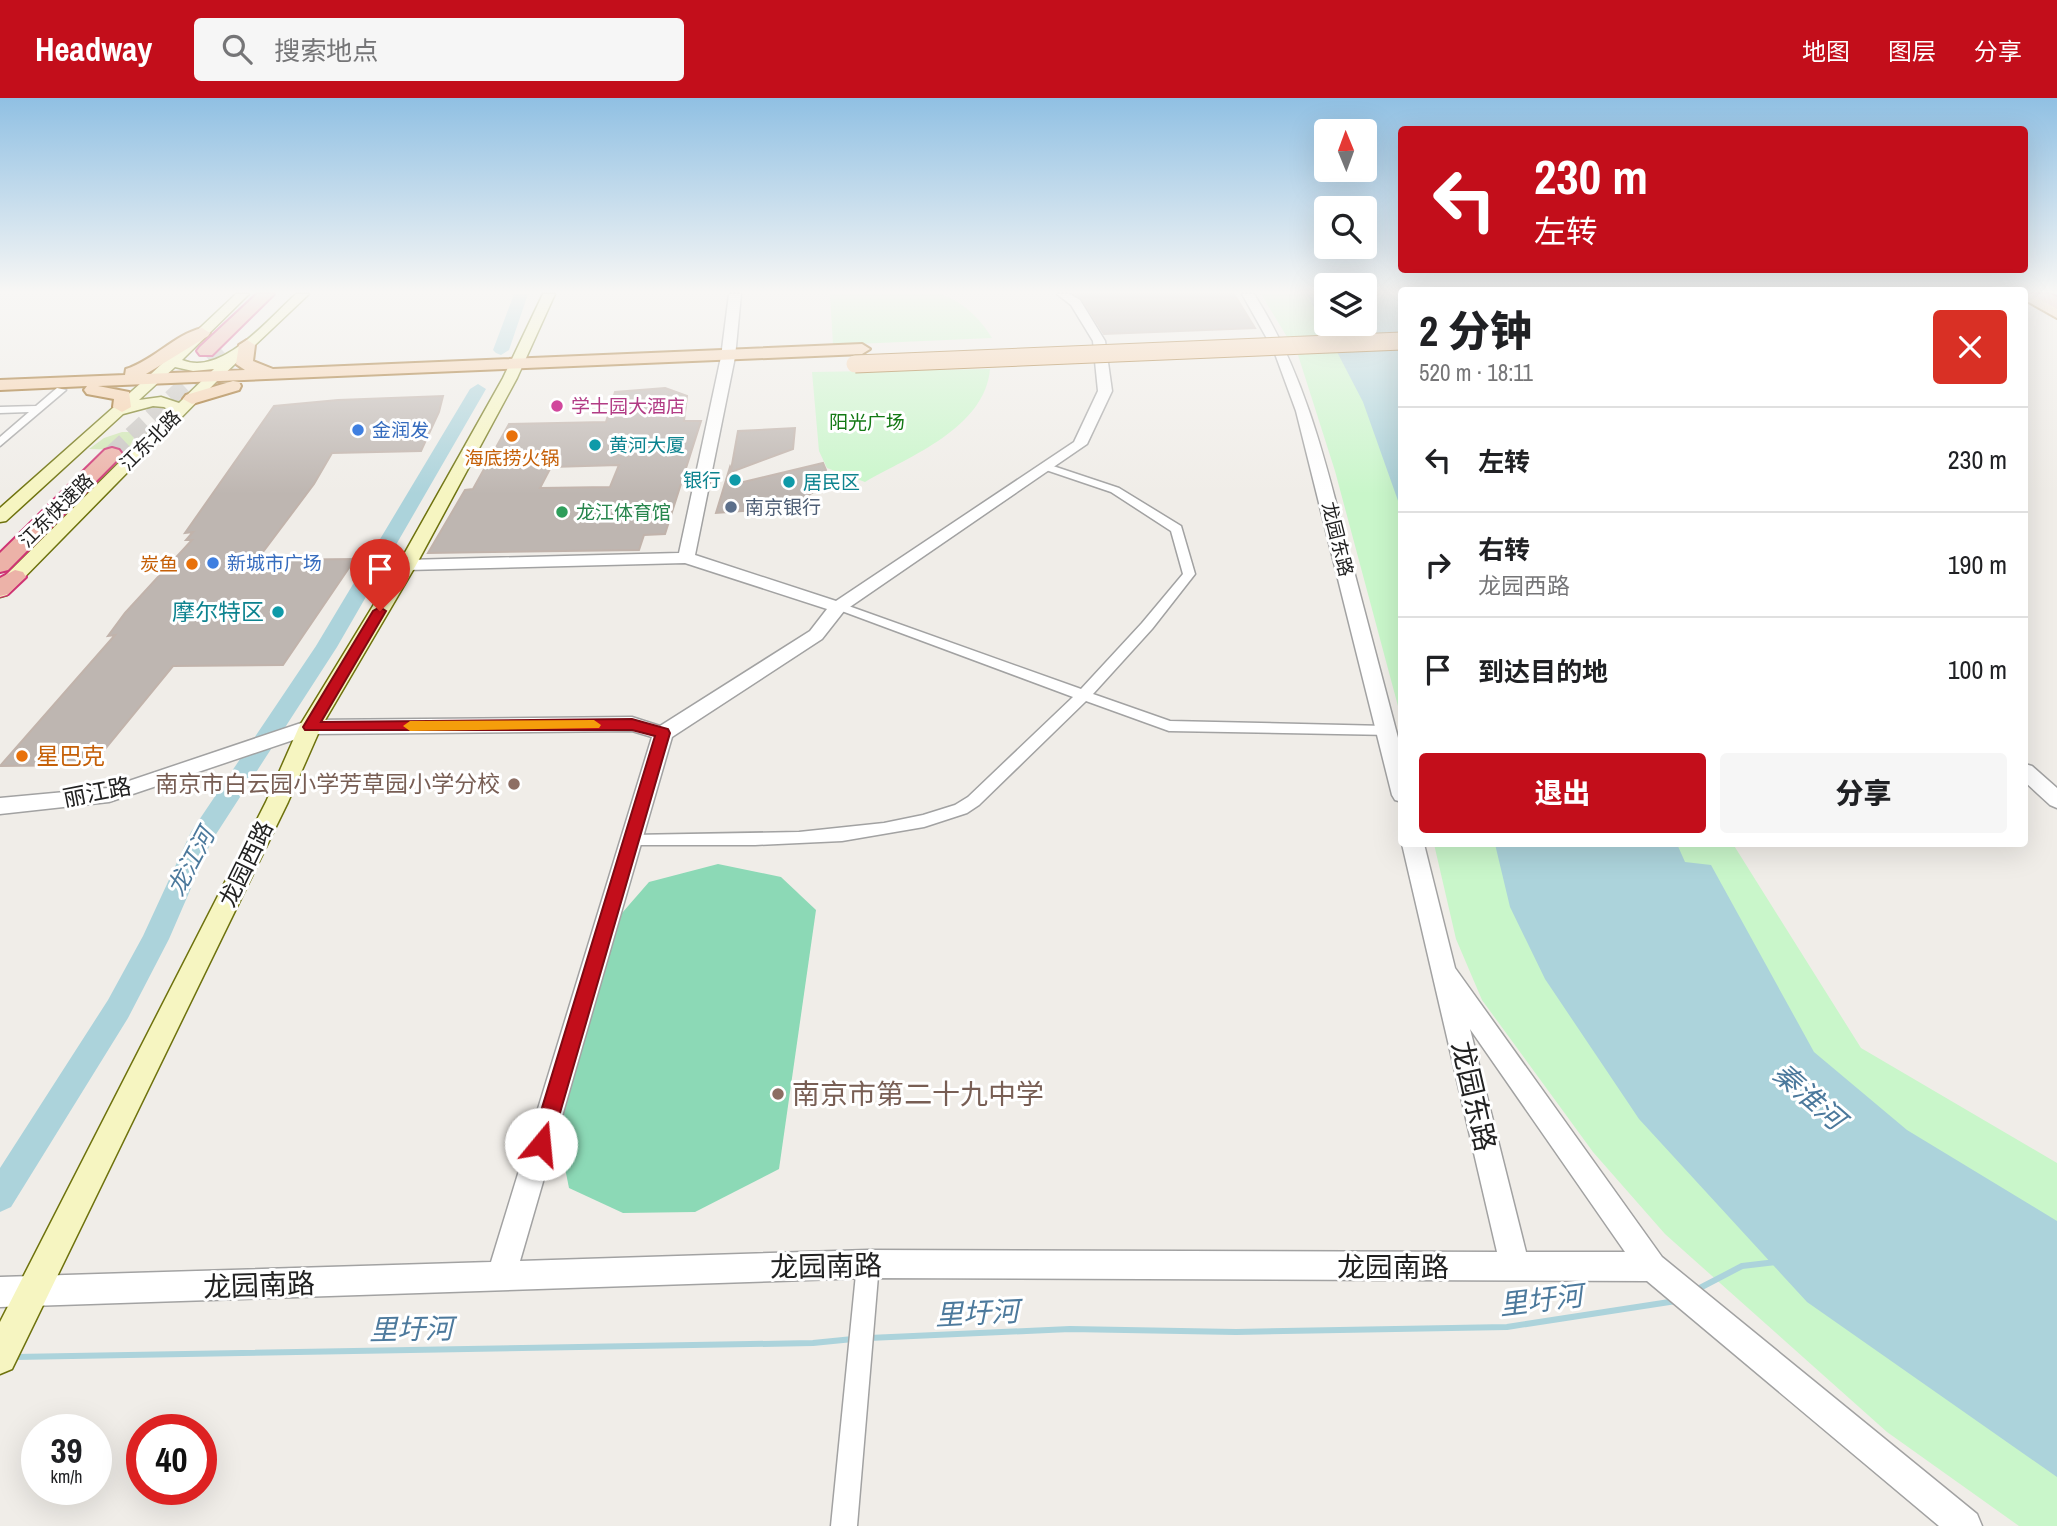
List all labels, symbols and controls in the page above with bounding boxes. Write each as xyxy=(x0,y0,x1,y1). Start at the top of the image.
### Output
search box xyxy=(194,18,684,81)
text: Headway xyxy=(35,27,152,71)
icon: search xyxy=(218,30,256,68)
text: 搜索地点 xyxy=(274,33,378,68)
text: 地图 xyxy=(1802,35,1850,67)
text: 图层 xyxy=(1888,35,1936,67)
text: 分享 xyxy=(1974,35,2022,67)
north arrow xyxy=(1314,119,1377,182)
map controls xyxy=(1314,119,1377,336)
text: 230 m xyxy=(1534,143,1648,209)
icon: left xyxy=(1419,154,1510,245)
button: search xyxy=(1314,196,1377,259)
text: 左转 xyxy=(1534,210,1598,253)
button: layers xyxy=(1314,273,1377,336)
text: 2 分钟 xyxy=(1419,303,1532,359)
button: close xyxy=(1933,310,2007,384)
text: 520 m · 18:11 xyxy=(1419,357,1533,388)
place label: 学士园大酒店 xyxy=(571,393,685,419)
marker: 学士园大酒店 xyxy=(549,398,565,414)
street label: 江东北路 xyxy=(114,404,186,476)
park label: 阳光广场 xyxy=(829,409,905,435)
place label: 金润发 xyxy=(372,417,429,443)
marker: 金润发 xyxy=(350,422,366,438)
marker: 海底捞火锅 xyxy=(504,428,520,444)
place label: 黄河大厦 xyxy=(609,432,685,458)
marker: 黄河大厦 xyxy=(587,437,603,453)
icon: left xyxy=(1419,441,1457,479)
text: 230 m xyxy=(1948,442,2007,477)
text: 左转 xyxy=(1478,444,1530,479)
place label: 海底捞火锅 xyxy=(464,445,560,471)
street label: 江东快速路 xyxy=(13,467,99,553)
place label: 银行 xyxy=(683,467,721,493)
place label: 居民区 xyxy=(803,469,860,495)
marker: 银行 xyxy=(727,472,743,488)
marker: 居民区 xyxy=(781,474,797,490)
place label: 南京银行 xyxy=(745,494,821,520)
place label: 龙江体育馆 xyxy=(576,499,671,525)
marker: 南京银行 xyxy=(723,499,739,515)
street label: 龙园东路 xyxy=(1316,499,1360,579)
marker: 龙江体育馆 xyxy=(554,504,570,520)
text: 右转 xyxy=(1478,532,1530,567)
pin xyxy=(350,539,410,611)
icon: right xyxy=(1419,546,1457,584)
text: 190 m xyxy=(1948,547,2007,582)
place label: 新城市广场 xyxy=(227,550,322,576)
icon: arrive xyxy=(361,550,399,588)
place label: 炭鱼 xyxy=(140,551,178,577)
marker: 新城市广场 xyxy=(205,555,221,571)
marker: 炭鱼 xyxy=(184,556,200,572)
text: 龙园西路 xyxy=(1478,570,1570,601)
place label: 摩尔特区 xyxy=(172,596,264,627)
marker: 摩尔特区 xyxy=(270,604,286,620)
icon: arrive xyxy=(1419,651,1457,689)
text: 100 m xyxy=(1948,652,2007,687)
text: 到达目的地 xyxy=(1478,654,1608,689)
place label: 星巴克 xyxy=(36,740,105,771)
marker: 星巴克 xyxy=(14,748,30,764)
button: 退出 xyxy=(1419,753,1706,833)
button: 分享 xyxy=(1720,753,2007,833)
place label: 南京市白云园小学芳草园小学分校 xyxy=(155,768,500,799)
street label: 丽江路 xyxy=(60,770,134,813)
marker: 南京市白云园小学芳草园小学分校 xyxy=(506,776,522,792)
street label: 龙园西路 xyxy=(211,816,280,912)
water label: 龙江河 xyxy=(159,819,223,901)
street label: 龙园东路 xyxy=(1443,1037,1505,1155)
water label: 秦淮河 xyxy=(1765,1054,1857,1141)
place label: 南京市第二十九中学 xyxy=(792,1075,1044,1113)
marker: 南京市第二十九中学 xyxy=(770,1086,786,1102)
position arrow xyxy=(504,1107,578,1181)
street label: 龙园南路 xyxy=(770,1246,882,1286)
street label: 龙园南路 xyxy=(1337,1248,1449,1286)
street label: 龙园南路 xyxy=(202,1264,316,1306)
water label: 里圩河 xyxy=(1497,1275,1590,1324)
water label: 里圩河 xyxy=(934,1292,1025,1334)
water label: 里圩河 xyxy=(369,1309,458,1349)
speed limit sign: 40 xyxy=(126,1414,217,1505)
text: 39 xyxy=(51,1427,82,1474)
text: km/h xyxy=(51,1464,83,1489)

